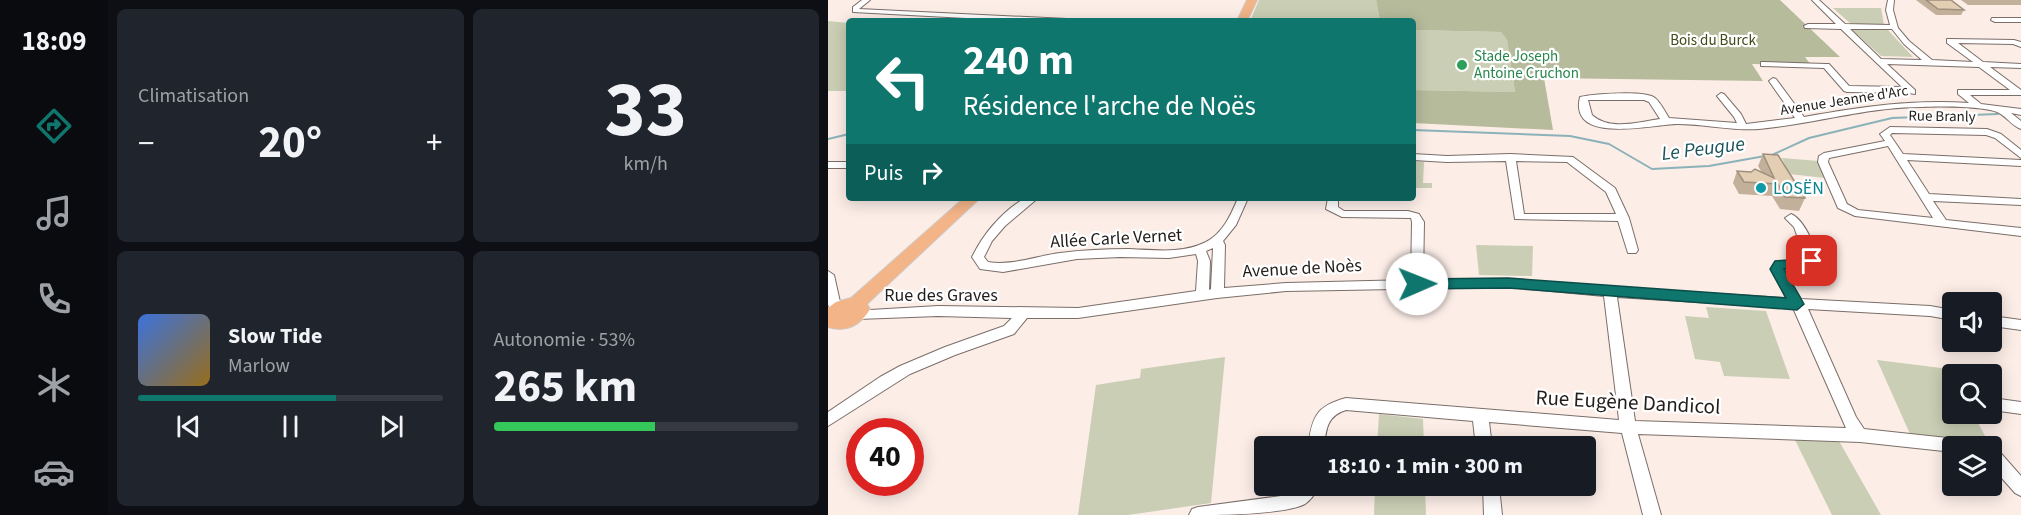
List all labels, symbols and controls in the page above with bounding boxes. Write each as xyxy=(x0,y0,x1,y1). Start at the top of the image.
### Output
text: 18:09 xyxy=(21,22,87,61)
park label: Bois du Burck xyxy=(1670,30,1756,51)
text: 240 m xyxy=(963,31,1074,91)
icon: left xyxy=(864,42,942,120)
place label: Stade Joseph Antoine Cruchon xyxy=(1474,46,1579,84)
text: 33 xyxy=(605,55,687,166)
marker: Stade Joseph Antoine Cruchon xyxy=(1455,58,1469,72)
street label: Avenue Jeanne d'Arc xyxy=(1779,80,1910,121)
text: Climatisation xyxy=(138,82,249,110)
text: Résidence l'arche de Noës xyxy=(963,87,1256,126)
icon: directions xyxy=(33,105,75,147)
street label: Rue Branly xyxy=(1908,105,1976,128)
text: 20° xyxy=(258,111,322,175)
text: − xyxy=(138,120,154,167)
text: + xyxy=(426,120,442,167)
water label: Le Peugue xyxy=(1660,130,1746,168)
text: km/h xyxy=(624,150,668,178)
icon: right xyxy=(915,156,948,189)
text: Puis xyxy=(864,157,903,189)
place label: LOSËN xyxy=(1773,176,1824,201)
marker: LOSËN xyxy=(1754,181,1768,195)
icon: music xyxy=(33,192,75,234)
street label: Allée Carle Vernet xyxy=(1049,223,1183,254)
pin xyxy=(1786,235,1837,286)
icon: arrive xyxy=(1795,244,1828,277)
position arrow xyxy=(1385,252,1449,316)
street label: Avenue de Noès xyxy=(1242,253,1362,284)
icon: phone xyxy=(33,278,75,320)
street label: Rue des Graves xyxy=(884,283,998,308)
map controls xyxy=(1942,292,2002,496)
button: sound xyxy=(1942,292,2002,352)
text: Slow Tide xyxy=(228,320,322,352)
text: Autonomie · 53% xyxy=(494,326,635,354)
text: Marlow xyxy=(228,352,290,380)
text: 265 km xyxy=(494,355,637,419)
icon: climate xyxy=(33,364,75,406)
button: search xyxy=(1942,364,2002,424)
street label: Rue Eugène Dandicol xyxy=(1535,382,1721,422)
icon: previous xyxy=(172,410,205,443)
icon: pause xyxy=(274,410,307,443)
icon: next xyxy=(375,410,408,443)
speed limit sign: 40 xyxy=(846,418,924,496)
button: layers xyxy=(1942,436,2002,496)
text: 18:10 · 1 min · 300 m xyxy=(1327,450,1523,482)
icon: car xyxy=(33,451,75,493)

